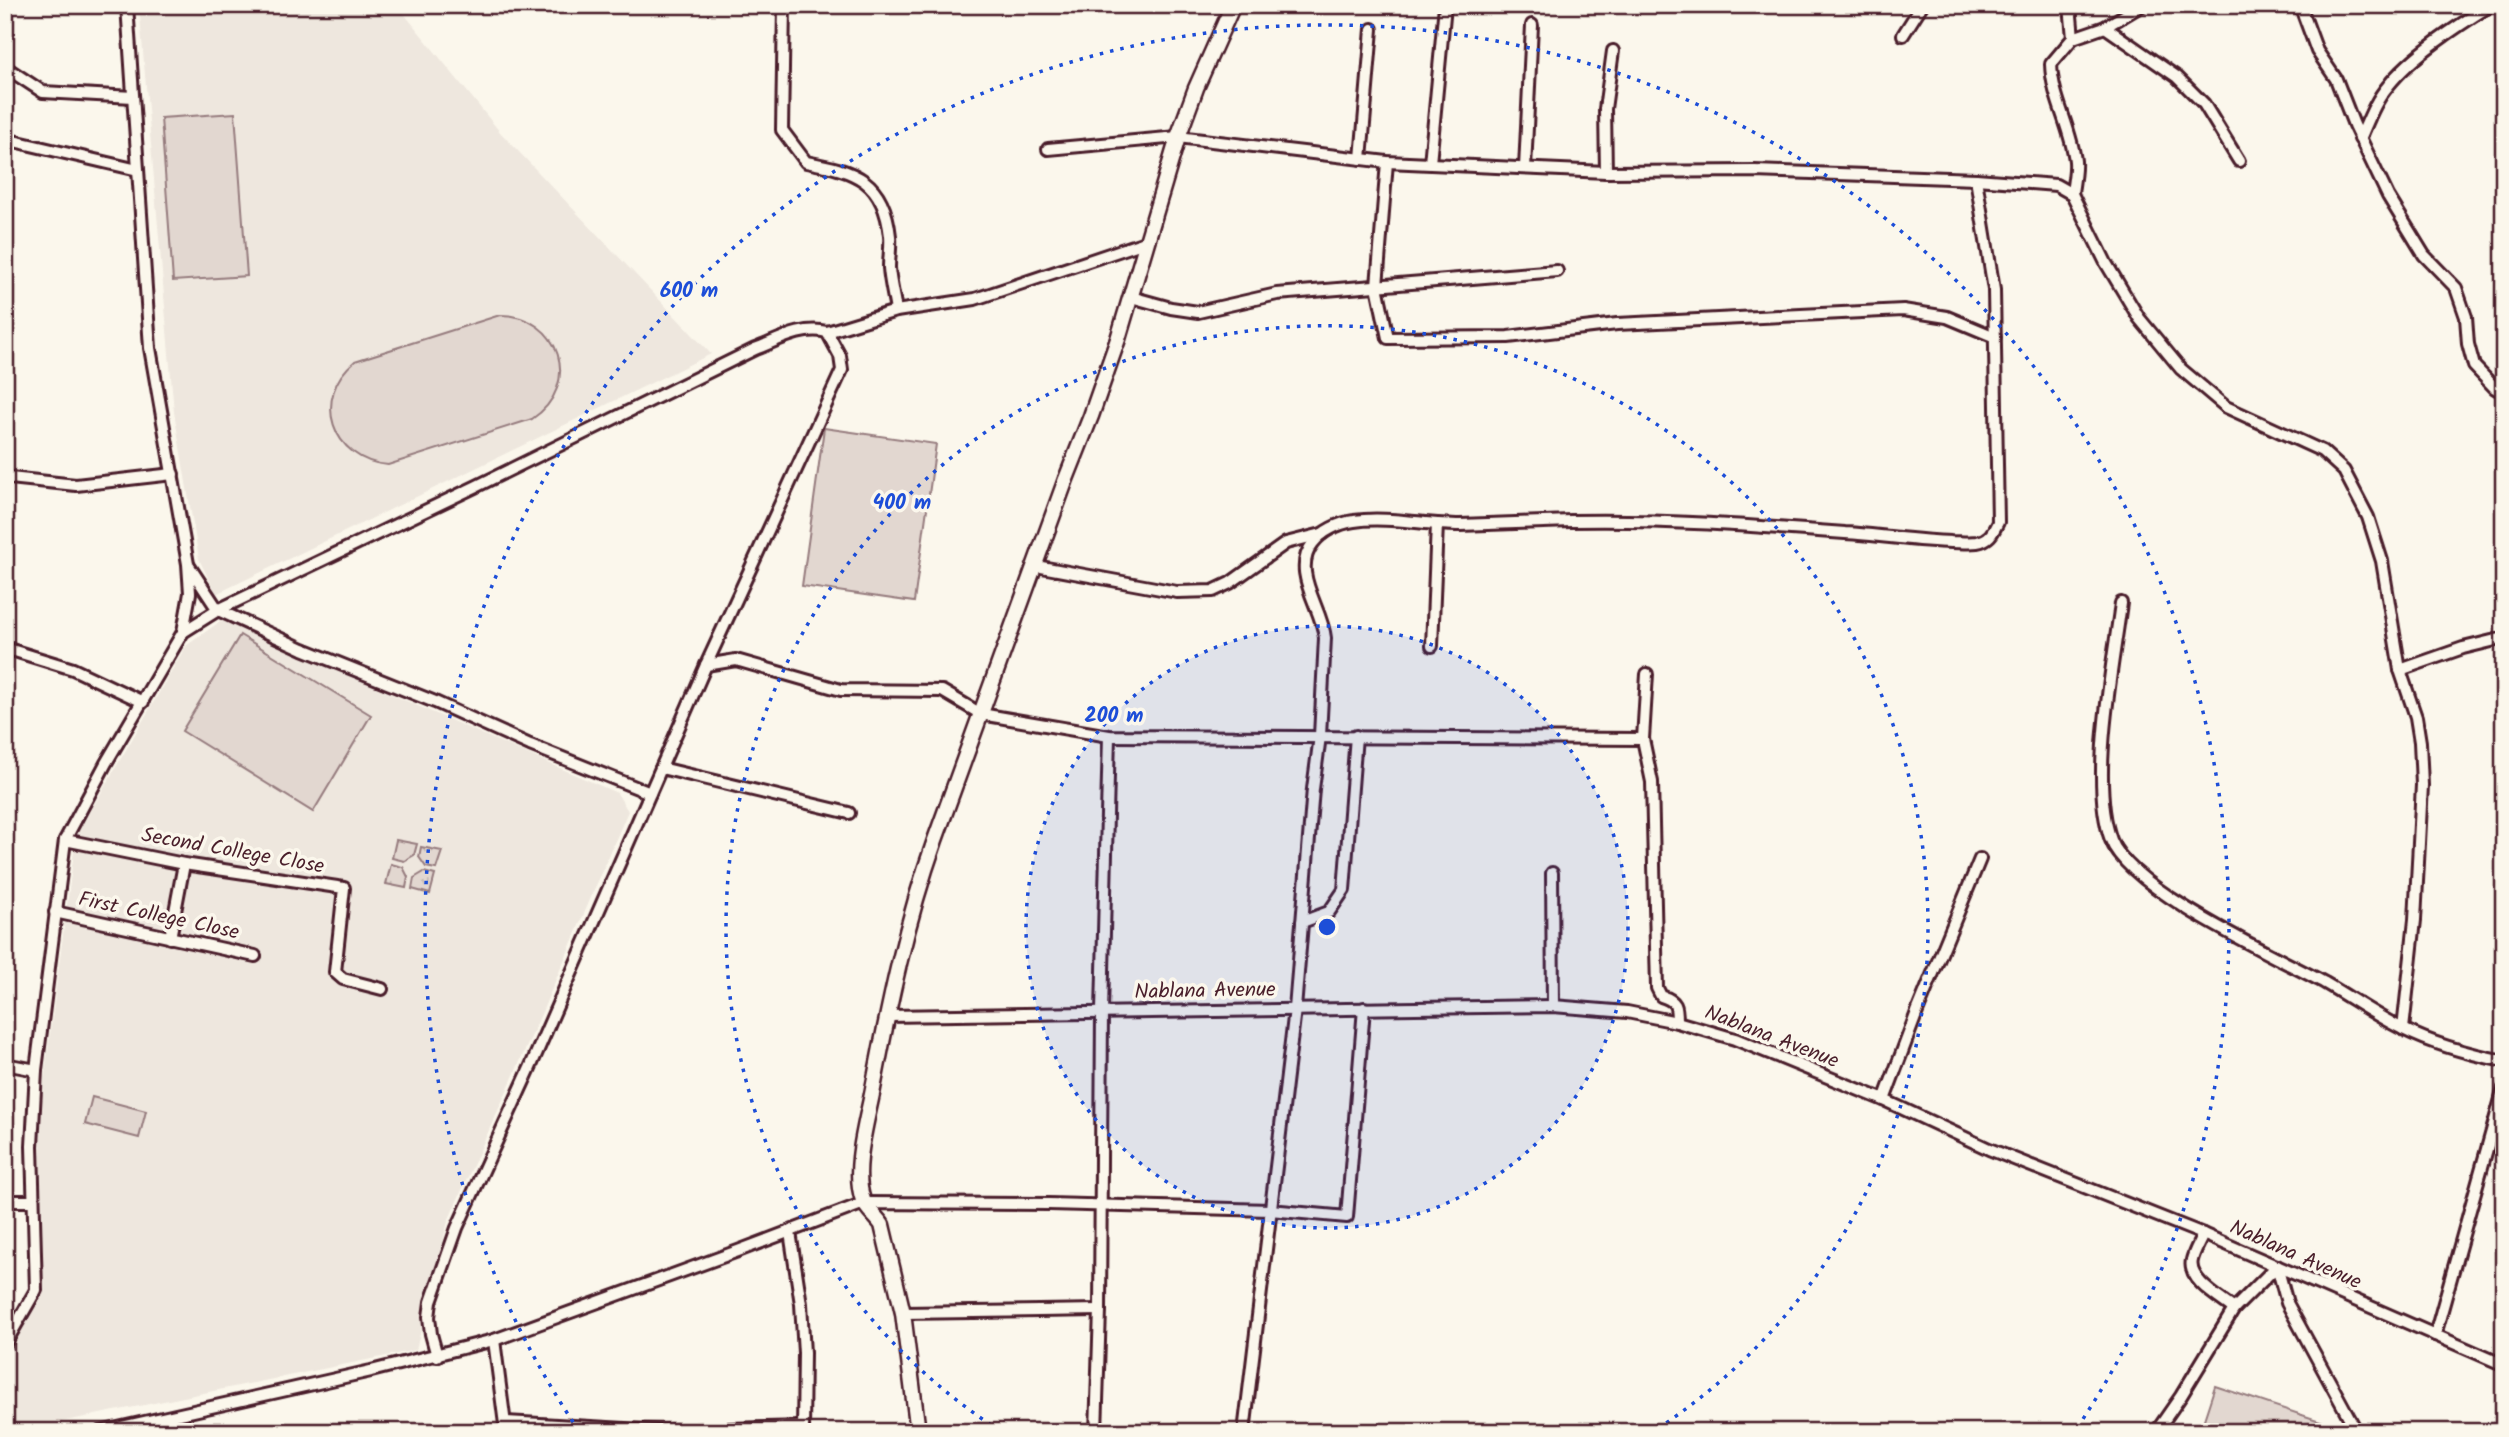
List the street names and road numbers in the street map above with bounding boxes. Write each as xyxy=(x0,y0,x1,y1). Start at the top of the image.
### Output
street label: Second College Close xyxy=(139,819,327,884)
street label: First College Close xyxy=(75,883,243,950)
street label: Nablana Avenue xyxy=(1134,974,1277,1009)
street label: Nablana Avenue xyxy=(1700,997,1844,1078)
street label: Nablana Avenue xyxy=(2224,1212,2367,1299)

